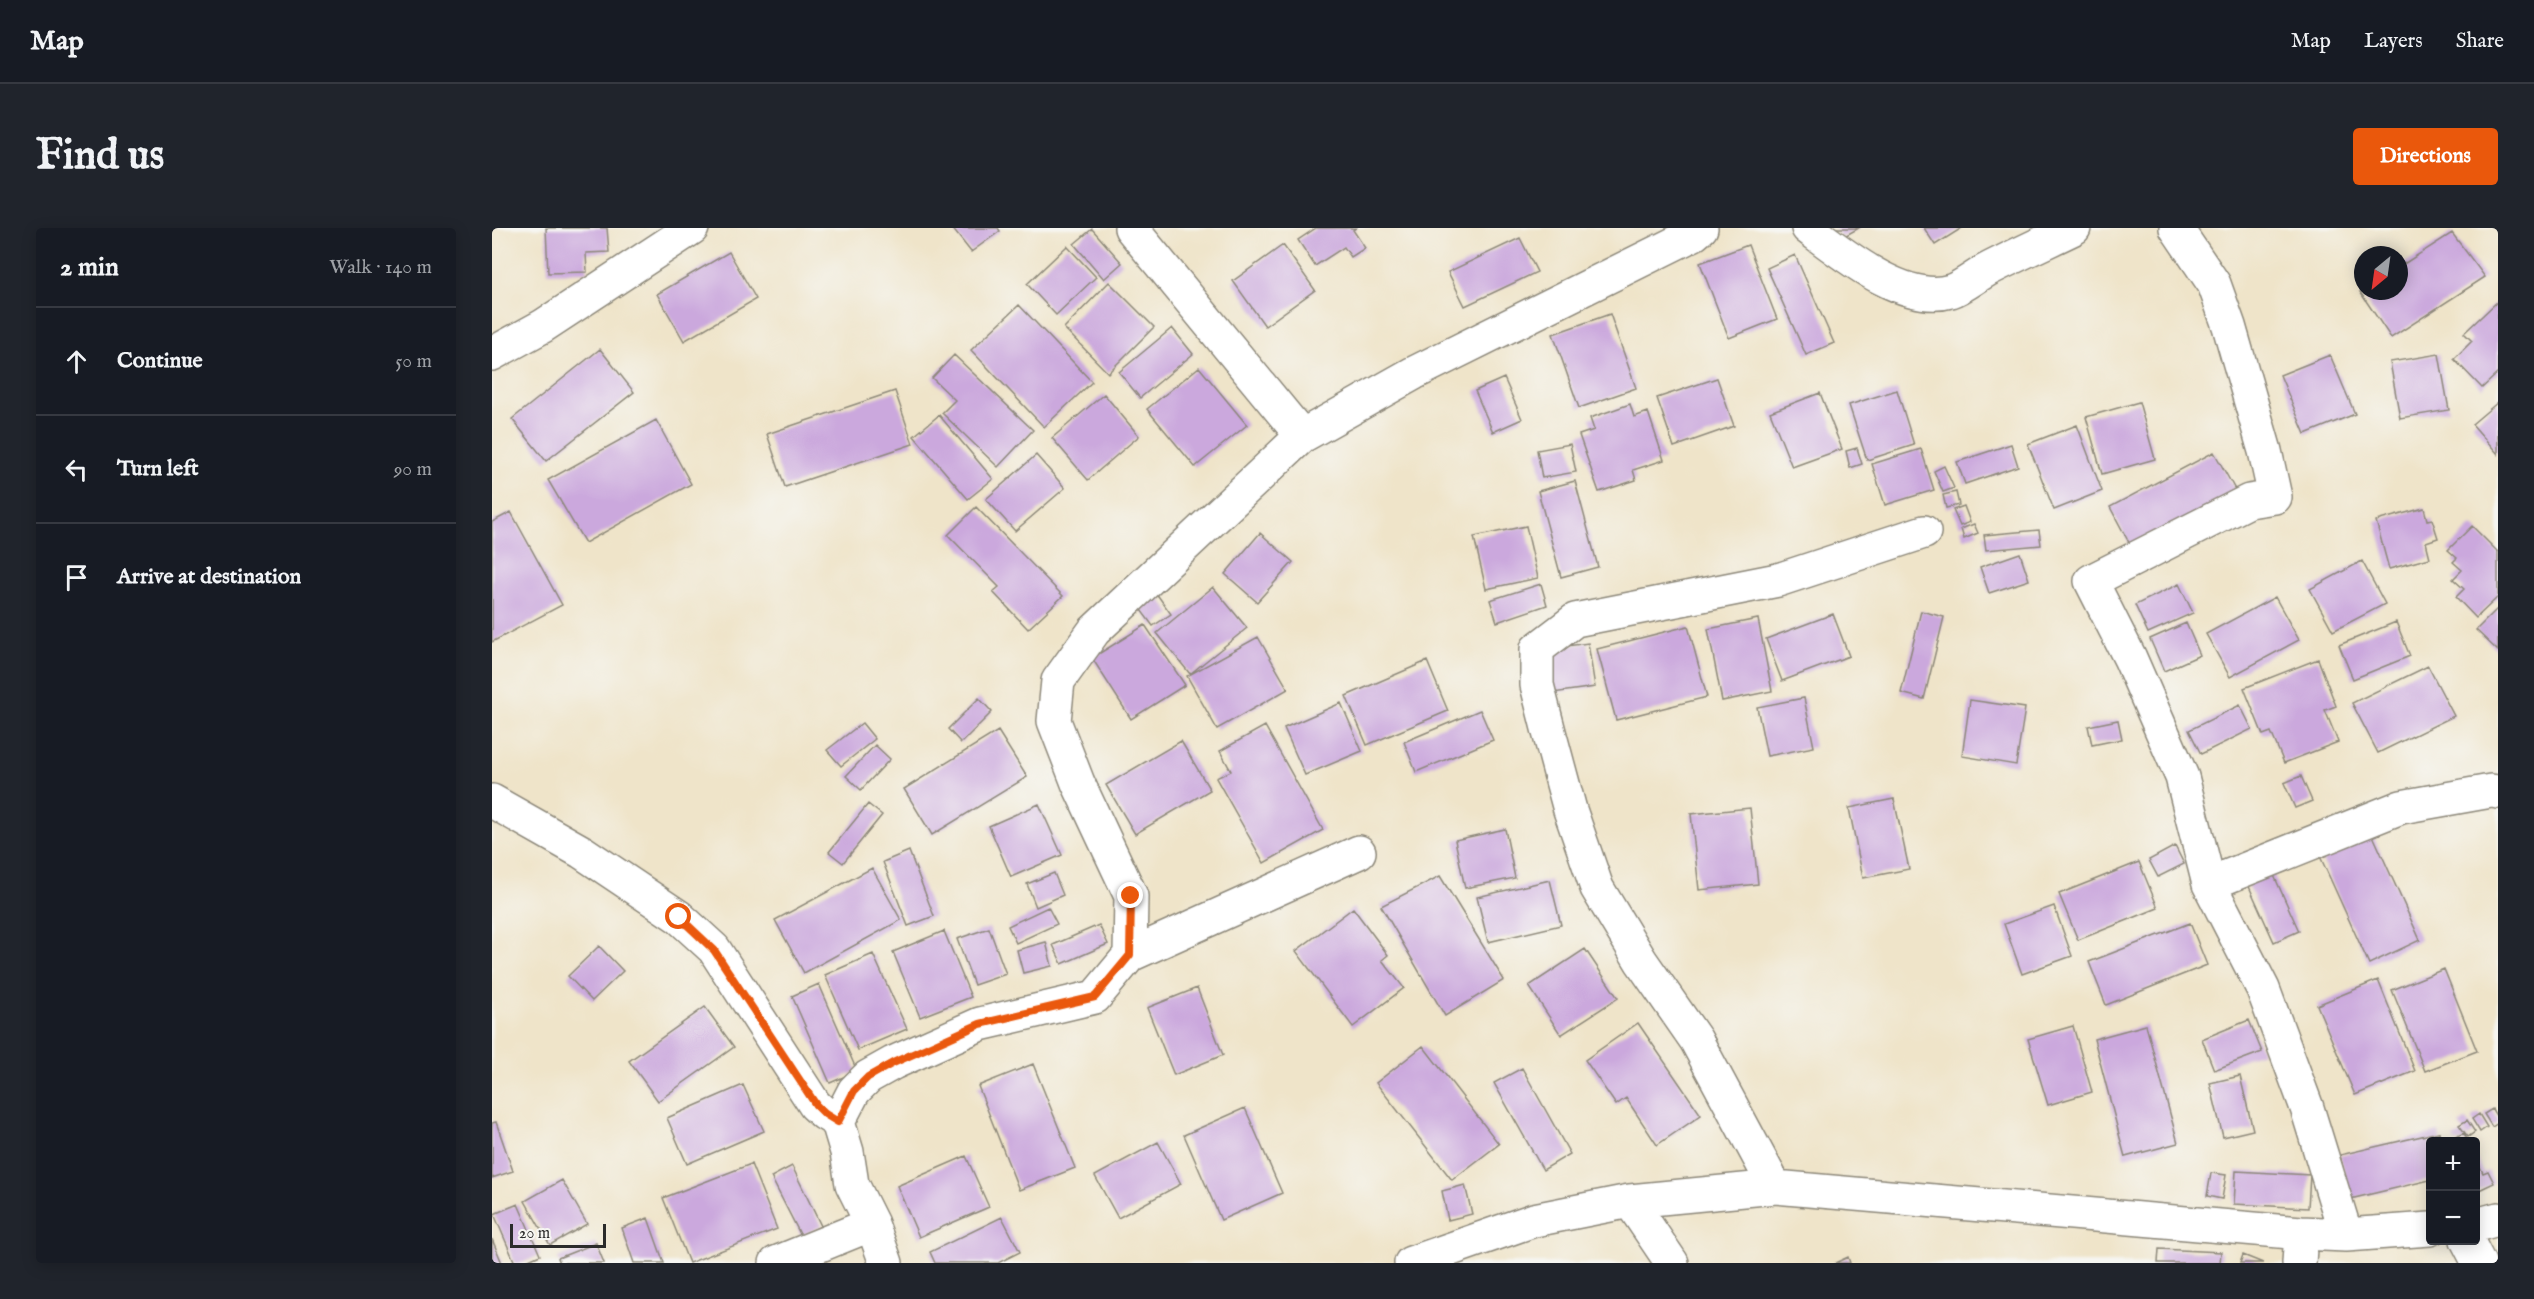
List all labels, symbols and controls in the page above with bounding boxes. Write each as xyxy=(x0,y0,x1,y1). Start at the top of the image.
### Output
text: Map xyxy=(30,24,84,59)
text: Map xyxy=(2291,28,2331,55)
text: Layers xyxy=(2364,28,2423,55)
text: Share xyxy=(2456,28,2504,55)
button: Directions xyxy=(2353,128,2498,185)
text: Find us xyxy=(36,130,164,183)
north arrow xyxy=(2354,246,2408,300)
text: 2 min xyxy=(60,251,119,284)
text: Walk · 140 m xyxy=(329,255,432,280)
icon: ahead xyxy=(60,345,93,378)
text: Continue xyxy=(117,347,203,375)
text: 50 m xyxy=(395,349,432,374)
icon: left xyxy=(60,453,93,486)
text: Turn left xyxy=(117,455,199,483)
text: 90 m xyxy=(394,457,432,482)
icon: arrive xyxy=(60,561,93,594)
text: Arrive at destination xyxy=(117,563,301,591)
route end xyxy=(1117,882,1143,908)
route start xyxy=(665,903,691,929)
map controls xyxy=(2426,1137,2480,1245)
button: + xyxy=(2426,1137,2480,1191)
button: − xyxy=(2426,1191,2480,1245)
scale bar xyxy=(510,1221,606,1248)
text: 20 m xyxy=(519,1224,550,1244)

